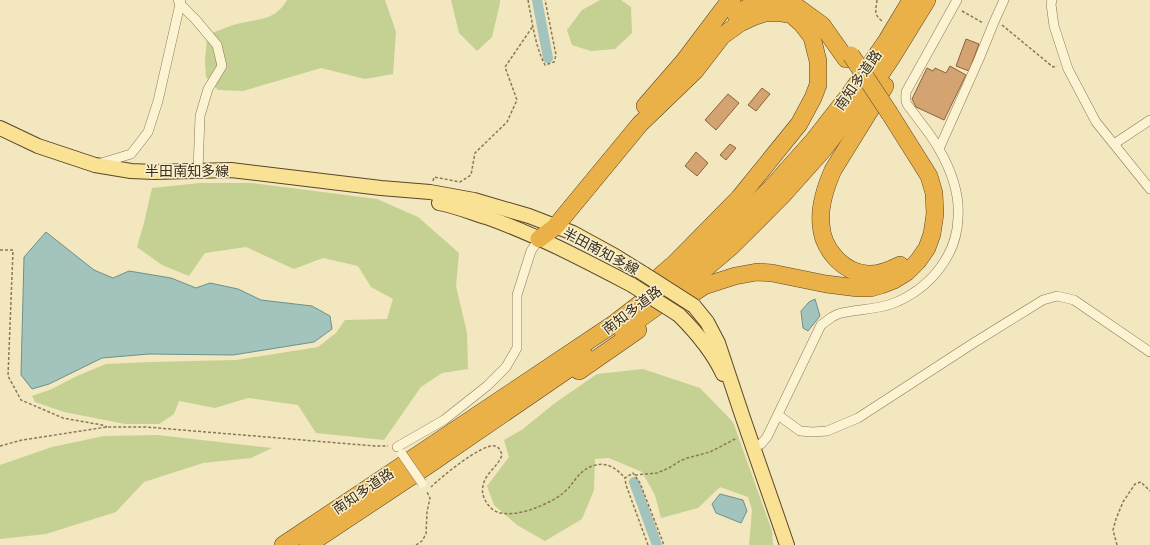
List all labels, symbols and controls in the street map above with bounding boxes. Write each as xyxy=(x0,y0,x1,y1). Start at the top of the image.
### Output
street label: 南知多道路 xyxy=(832,47,885,113)
street label: 半田南知多線 xyxy=(145,164,229,179)
street label: 半田南知多線 xyxy=(560,225,641,278)
street label: 南知多道路 xyxy=(600,283,665,337)
street label: 南知多道路 xyxy=(330,466,396,517)

